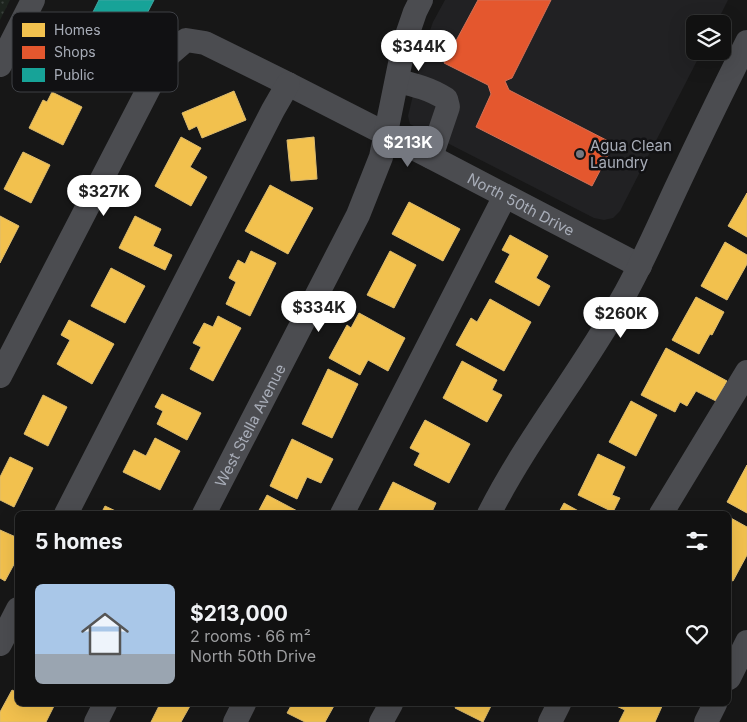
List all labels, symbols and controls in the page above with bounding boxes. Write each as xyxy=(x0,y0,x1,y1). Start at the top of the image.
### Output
legend xyxy=(12,12,178,92)
map controls xyxy=(686,15,731,60)
button: layers xyxy=(686,15,731,60)
text: Homes xyxy=(54,21,101,38)
pin: $344K xyxy=(384,30,454,72)
text: $344K xyxy=(392,36,446,56)
text: Shops xyxy=(54,43,96,60)
text: Public xyxy=(54,66,95,83)
pin: $213K xyxy=(373,126,443,168)
text: $213K xyxy=(383,132,433,152)
place label: Agua Clean Laundry xyxy=(590,136,672,172)
marker: Agua Clean Laundry xyxy=(574,148,586,160)
street label: North 50th Drive xyxy=(464,168,578,240)
pin: $327K xyxy=(69,174,139,217)
text: $327K xyxy=(78,181,130,201)
pin: $334K xyxy=(284,290,354,333)
pin: $260K xyxy=(586,296,656,339)
text: $334K xyxy=(292,297,346,317)
text: $260K xyxy=(594,303,648,323)
street label: West Stella Avenue xyxy=(210,360,289,490)
icon: filters xyxy=(683,527,711,555)
text: 5 homes xyxy=(35,529,123,554)
text: $213,000 xyxy=(190,601,288,626)
icon: home xyxy=(75,604,135,664)
icon: heart xyxy=(683,620,711,648)
text: 2 rooms · 66 m² xyxy=(190,626,311,646)
text: North 50th Drive xyxy=(190,646,316,666)

